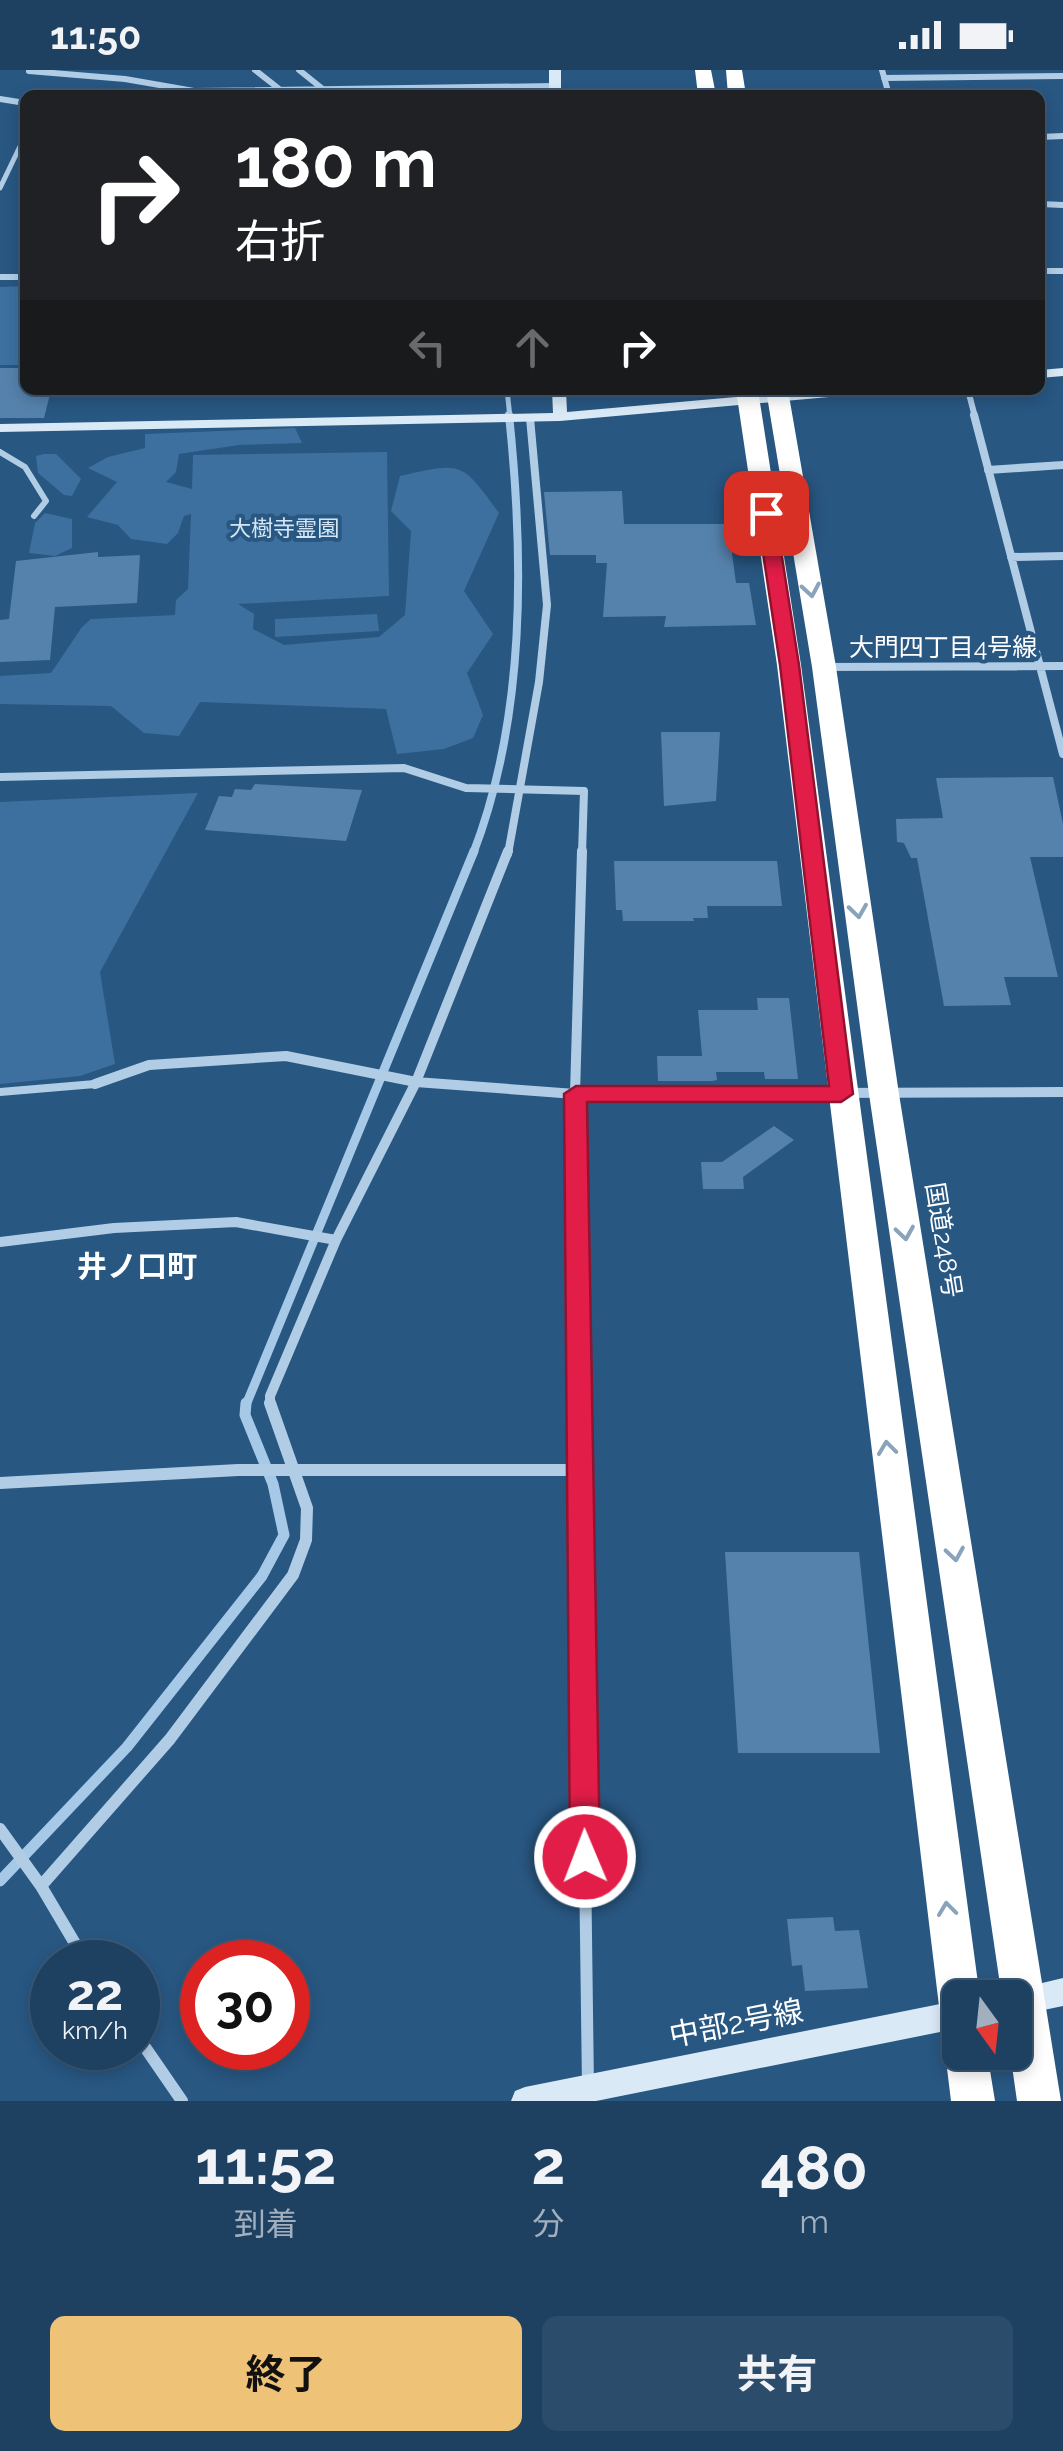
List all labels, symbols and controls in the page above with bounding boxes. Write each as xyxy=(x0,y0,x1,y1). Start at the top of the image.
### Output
text: 11:50 xyxy=(50,13,141,58)
text: 180 m xyxy=(235,121,437,203)
icon: right xyxy=(70,130,200,260)
text: 右折 xyxy=(235,215,325,268)
icon: left xyxy=(400,320,455,375)
icon: ahead xyxy=(505,320,560,375)
icon: right xyxy=(610,320,665,375)
pin xyxy=(724,471,809,556)
icon: arrive xyxy=(739,486,794,541)
park label: 大樹寺霊園 xyxy=(229,515,339,541)
one-way arrow xyxy=(800,581,821,598)
street label: 大門四丁目4号線 xyxy=(849,632,1037,662)
one-way arrow xyxy=(847,904,868,920)
street label: 国道248号 xyxy=(920,1180,968,1300)
one-way arrow xyxy=(894,1224,915,1241)
district label: 井ノ口町 xyxy=(77,1249,197,1284)
one-way arrow xyxy=(878,1439,899,1456)
one-way arrow xyxy=(944,1546,965,1562)
position arrow xyxy=(533,1805,637,1909)
one-way arrow xyxy=(938,1900,959,1917)
speed limit sign: 30 xyxy=(180,1940,310,2070)
text: 22 xyxy=(67,1963,123,2022)
north arrow xyxy=(942,1980,1032,2070)
map controls xyxy=(942,1980,1032,2070)
street label: 中部2号線 xyxy=(666,1993,806,2053)
text: km/h xyxy=(62,2015,128,2045)
text: 11:52 xyxy=(195,2128,336,2198)
text: 2 xyxy=(532,2128,565,2198)
text: 480 xyxy=(761,2133,868,2203)
text: m xyxy=(799,2203,829,2240)
text: 到着 xyxy=(234,2205,298,2242)
text: 分 xyxy=(532,2205,564,2242)
button: 終了 xyxy=(50,2316,522,2431)
button: 共有 xyxy=(542,2316,1013,2431)

